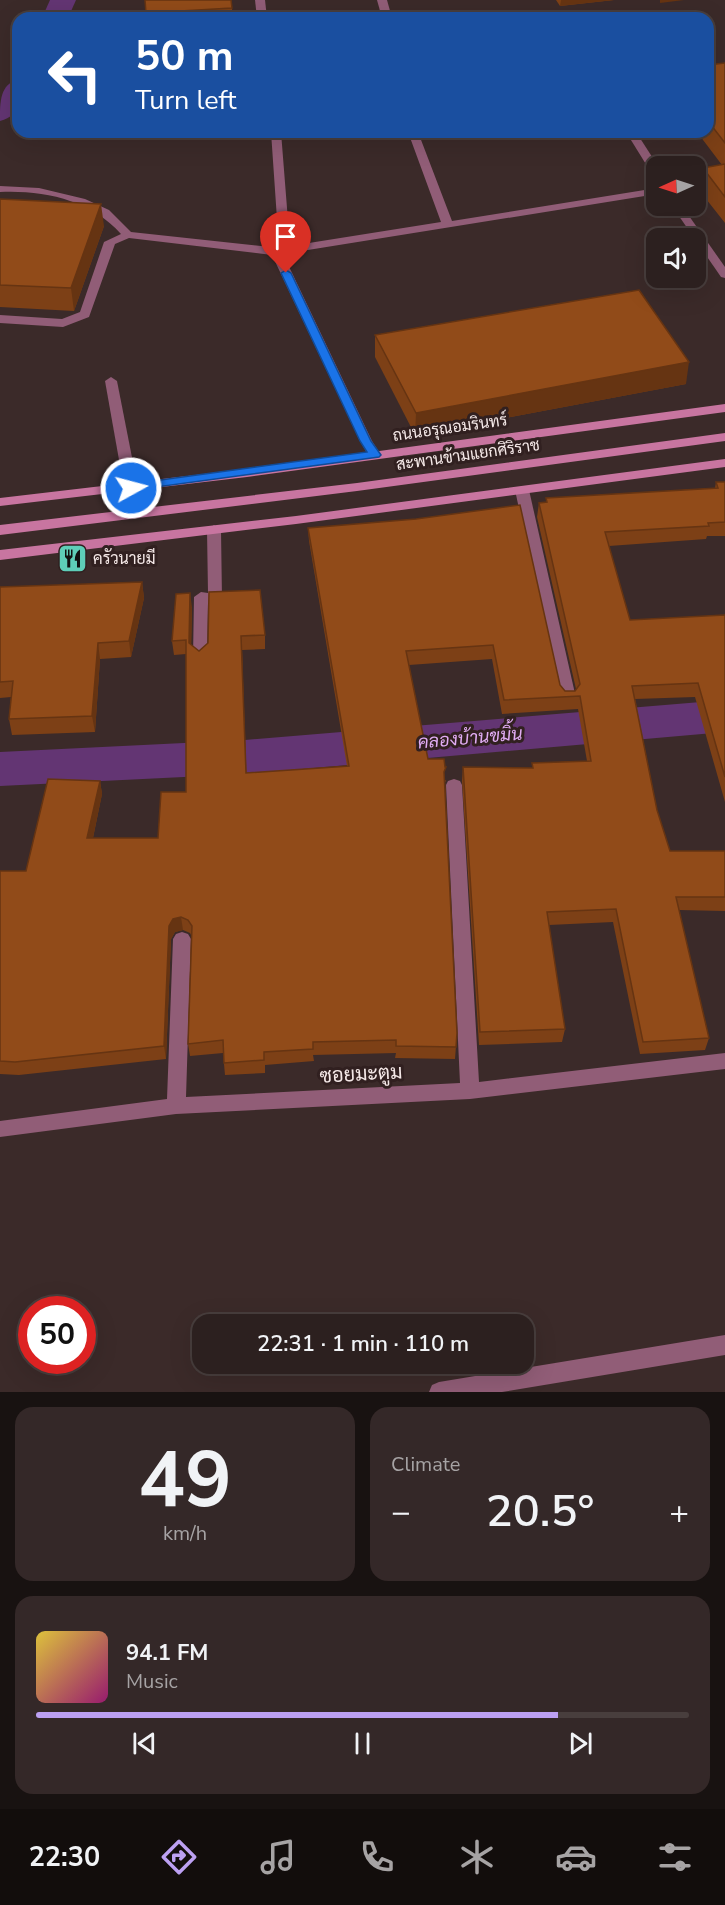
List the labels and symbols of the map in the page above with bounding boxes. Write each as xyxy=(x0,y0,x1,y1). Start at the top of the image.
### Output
north arrow xyxy=(646,156,706,216)
pin xyxy=(260,211,311,273)
street label: ถนนอรุณอมรินทร์ xyxy=(391,407,509,447)
street label: สะพานข้ามแยกศิริราช xyxy=(395,434,541,476)
position arrow xyxy=(99,456,163,520)
restaurant icon: ครัวนายมี xyxy=(56,543,88,575)
place label: ครัวนายมี xyxy=(93,547,156,570)
water label: คลองบ้านขมิ้น xyxy=(416,718,524,755)
street label: ซอยมะตูม xyxy=(319,1058,403,1091)
speed limit sign: 50 xyxy=(18,1296,96,1374)

